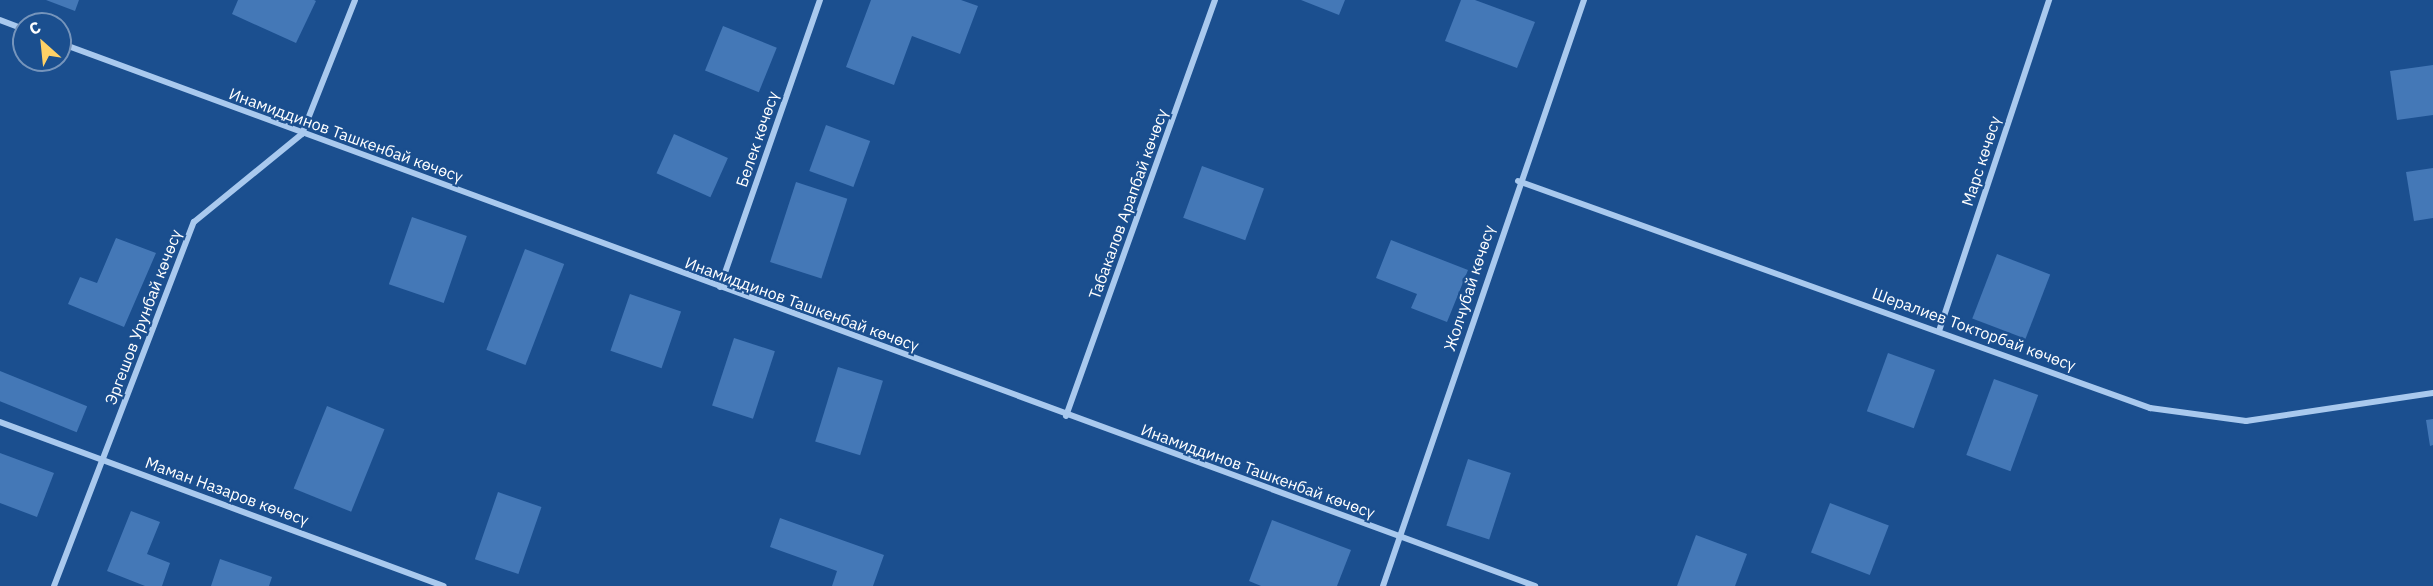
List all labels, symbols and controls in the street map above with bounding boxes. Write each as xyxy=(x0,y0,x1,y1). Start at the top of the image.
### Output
north arrow xyxy=(12,12,72,72)
text: С xyxy=(26,16,44,39)
street label: Инамиддинов Ташкенбай көчөсү xyxy=(226,84,466,186)
street label: Белек көчөсү xyxy=(732,88,782,190)
street label: Табакалов Арапбай көчөсү xyxy=(1085,106,1171,302)
street label: Марс көчөсү xyxy=(1957,114,2005,208)
street label: Жолчубай көчөсү xyxy=(1440,223,1498,353)
street label: Эргешов Урунбай көчөсү xyxy=(101,227,185,407)
street label: Инамиддинов Ташкенбай көчөсү xyxy=(682,253,922,355)
street label: Шералиев Токторбай көчөсү xyxy=(1870,283,2078,375)
street label: Инамиддинов Ташкенбай көчөсү xyxy=(1138,420,1378,522)
street label: Маман Назаров көчөсү xyxy=(143,452,311,530)

